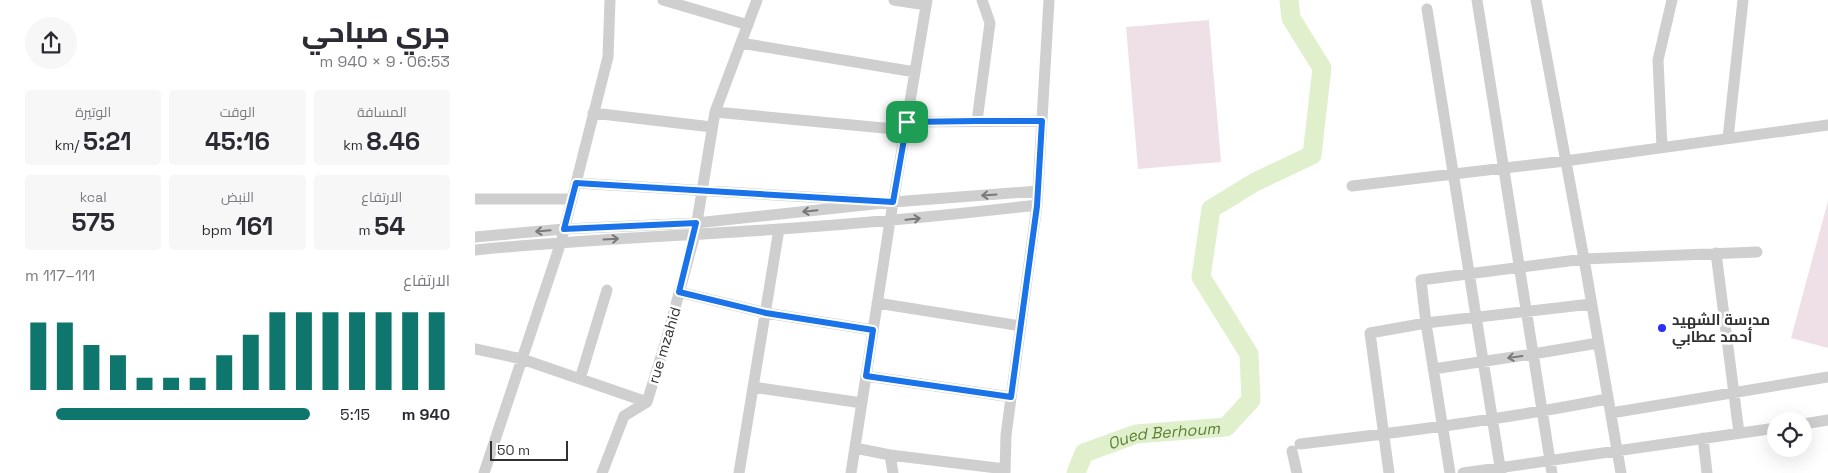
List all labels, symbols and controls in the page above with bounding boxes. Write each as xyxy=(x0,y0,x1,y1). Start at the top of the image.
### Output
text: جري صباحي xyxy=(302,14,450,50)
button: share xyxy=(25,17,77,69)
text: 06:53 · 9 × 940 m xyxy=(320,51,450,72)
pin xyxy=(886,101,928,143)
text: الوتيرة xyxy=(75,103,111,121)
text: الوقت xyxy=(220,103,255,121)
text: المسافة xyxy=(357,103,407,121)
icon: arrive xyxy=(893,108,921,136)
text: 5:21 xyxy=(83,125,132,157)
text: 45:16 xyxy=(205,125,270,157)
text: 8.46 xyxy=(367,125,420,157)
text: /km xyxy=(55,136,83,154)
text: km xyxy=(343,136,367,154)
text: kcal xyxy=(80,188,107,206)
text: النبض xyxy=(221,188,254,206)
text: الارتفاع xyxy=(361,188,402,206)
one-way arrow xyxy=(981,190,997,199)
text: 575 xyxy=(71,206,115,238)
one-way arrow xyxy=(802,206,818,216)
text: 161 xyxy=(235,210,273,242)
text: 54 xyxy=(374,210,405,242)
one-way arrow xyxy=(904,214,920,224)
text: bpm xyxy=(202,221,235,239)
text: m xyxy=(359,221,374,239)
one-way arrow xyxy=(535,226,551,236)
one-way arrow xyxy=(603,234,619,243)
text: 111–117 m xyxy=(25,265,95,286)
text: الارتفاع xyxy=(403,270,450,291)
street label: rue mzahid xyxy=(643,304,685,386)
place label: مدرسة الشهيد أحمد عطابي xyxy=(1672,310,1770,349)
marker: مدرسة الشهيد أحمد عطابي xyxy=(1656,322,1668,334)
one-way arrow xyxy=(1508,352,1524,362)
text: 5:15 xyxy=(340,404,370,425)
text: 940 m xyxy=(402,404,450,425)
map controls xyxy=(1767,412,1812,457)
button: locate xyxy=(1767,412,1812,457)
water label: Oued Berhoum xyxy=(1104,417,1222,454)
scale bar xyxy=(490,438,567,461)
text: 50 m xyxy=(497,441,530,459)

